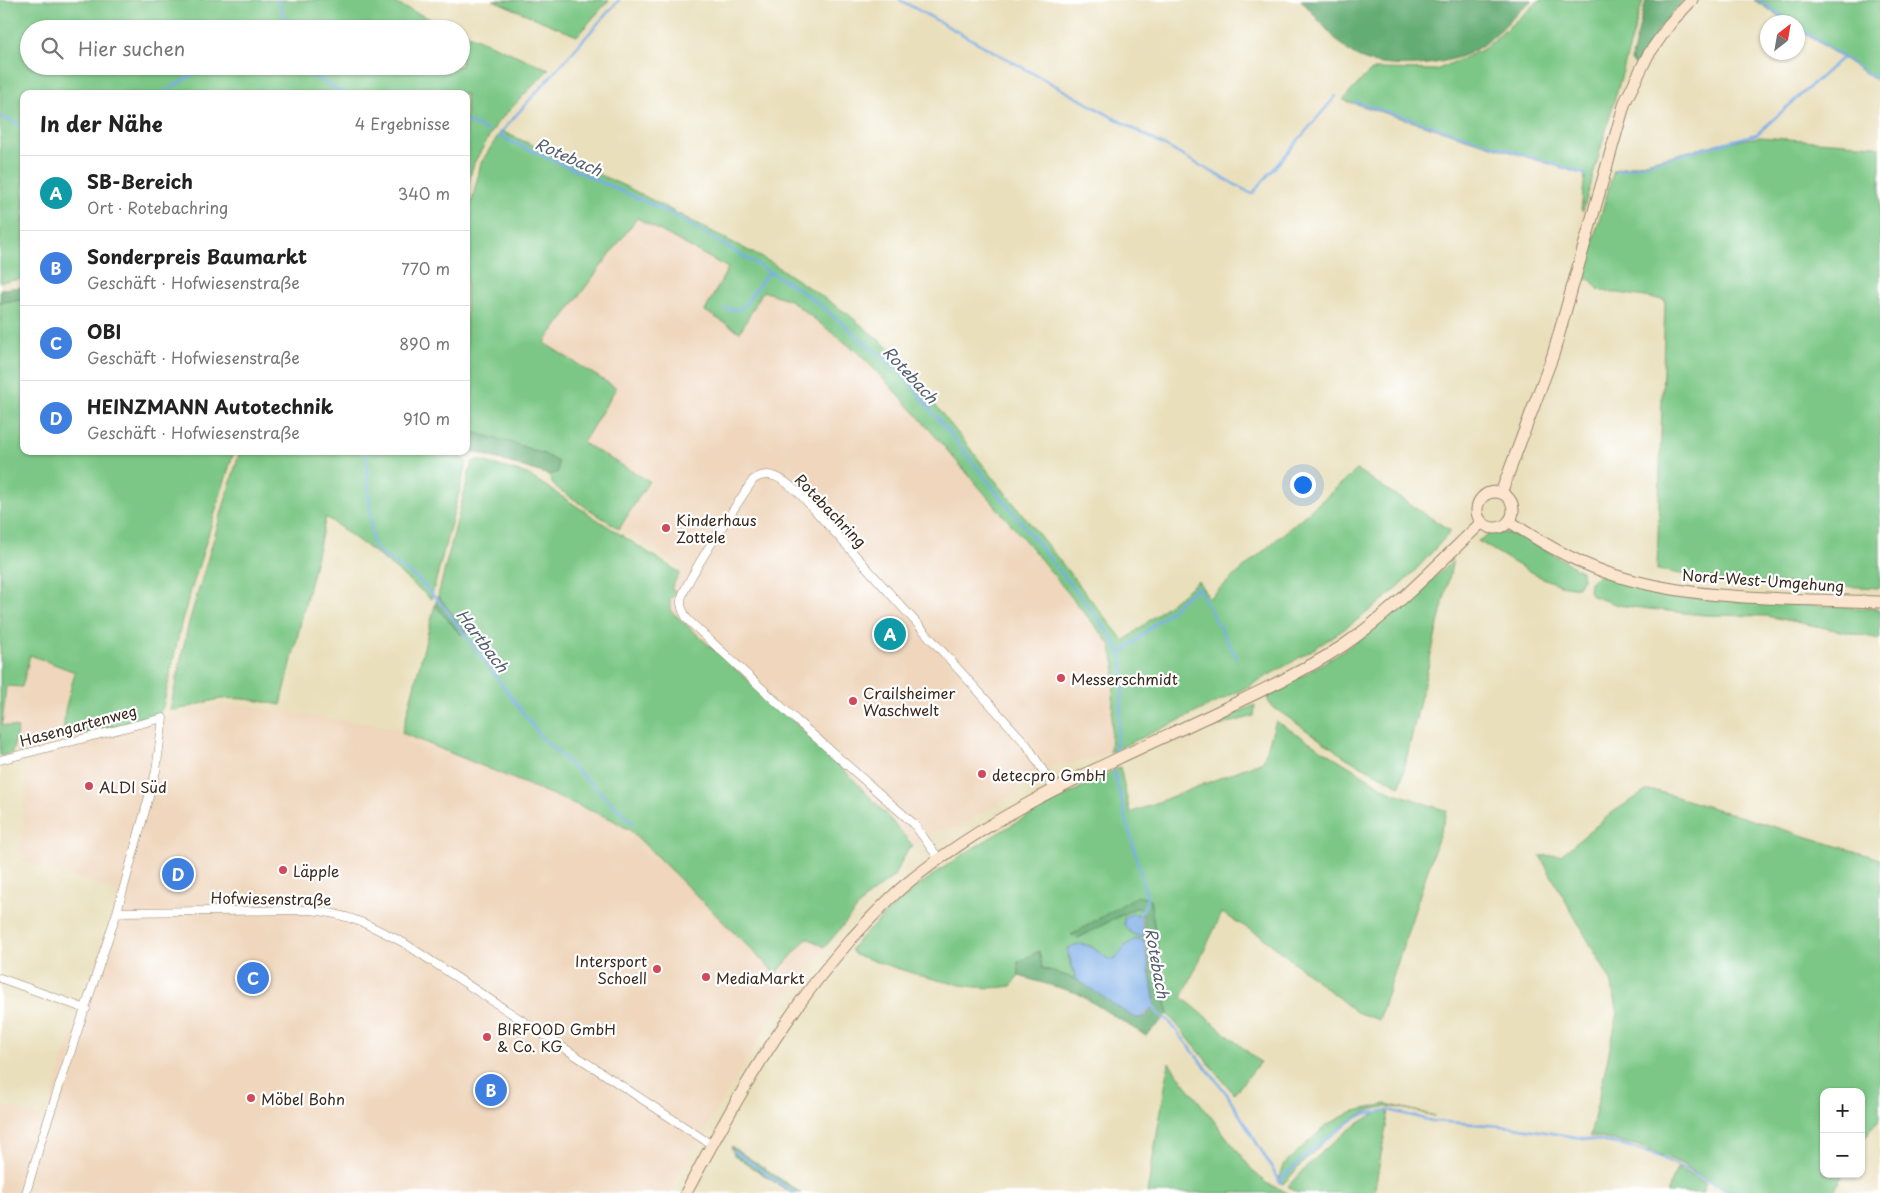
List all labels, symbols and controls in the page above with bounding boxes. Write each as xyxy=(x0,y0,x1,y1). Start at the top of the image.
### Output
north arrow xyxy=(1760,15,1805,60)
search box xyxy=(20,20,470,75)
icon: search xyxy=(38,34,66,62)
text: Hier suchen xyxy=(78,34,185,62)
text: In der Nähe xyxy=(40,107,162,139)
text: 4 Ergebnisse xyxy=(355,111,450,135)
water label: Rotebach xyxy=(532,131,607,182)
text: SB-Bereich xyxy=(87,167,193,195)
text: A xyxy=(50,181,62,205)
text: 340 m xyxy=(398,181,450,205)
text: Ort · Rotebachring xyxy=(87,195,228,219)
text: Sonderpreis Baumarkt xyxy=(87,242,307,270)
text: B xyxy=(51,256,61,280)
text: 770 m xyxy=(401,256,450,280)
text: Geschäft · Hofwiesenstraße xyxy=(87,270,300,294)
text: OBI xyxy=(87,317,121,345)
text: C xyxy=(50,331,62,355)
text: 890 m xyxy=(399,331,450,355)
water label: Rotebach xyxy=(878,340,944,409)
text: Geschäft · Hofwiesenstraße xyxy=(87,345,300,369)
text: HEINZMANN Autotechnik xyxy=(87,392,333,420)
text: D xyxy=(50,406,62,430)
text: 910 m xyxy=(403,406,450,430)
text: Geschäft · Hofwiesenstraße xyxy=(87,420,300,444)
street label: Rotebachring xyxy=(790,468,872,552)
your location xyxy=(1290,472,1316,498)
place label: Kinderhaus Zottele xyxy=(676,508,757,548)
marker: Kinderhaus Zottele xyxy=(660,522,672,534)
street label: Nord-West-Umgehung xyxy=(1681,563,1845,597)
water label: Hartbach xyxy=(451,603,515,677)
pin: A xyxy=(874,615,906,653)
place label: Messerschmidt xyxy=(1071,667,1178,690)
marker: Messerschmidt xyxy=(1055,672,1067,684)
place label: Crailsheimer Waschwelt xyxy=(863,681,956,721)
marker: Crailsheimer Waschwelt xyxy=(847,695,859,707)
street label: Hasengartenweg xyxy=(17,698,139,752)
place label: detecpro GmbH xyxy=(992,763,1106,786)
marker: detecpro GmbH xyxy=(976,768,988,780)
place label: ALDI Süd xyxy=(99,775,167,798)
marker: ALDI Süd xyxy=(83,780,95,792)
pin: D xyxy=(162,855,194,893)
place label: Läpple xyxy=(293,859,339,882)
marker: Läpple xyxy=(277,864,289,876)
street label: Hofwiesenstraße xyxy=(210,885,332,911)
water label: Rotebach xyxy=(1140,926,1176,1001)
place label: Intersport Schoell xyxy=(575,949,647,989)
pin: C xyxy=(237,959,269,997)
marker: Intersport Schoell xyxy=(651,963,663,975)
place label: MediaMarkt xyxy=(716,966,805,989)
marker: MediaMarkt xyxy=(700,971,712,983)
place label: BIRFOOD GmbH & Co. KG xyxy=(497,1017,616,1057)
marker: BIRFOOD GmbH & Co. KG xyxy=(481,1031,493,1043)
pin: B xyxy=(475,1071,507,1109)
place label: Möbel Bohn xyxy=(261,1087,345,1110)
map controls xyxy=(1820,1088,1865,1178)
button: + xyxy=(1820,1088,1865,1133)
marker: Möbel Bohn xyxy=(245,1092,257,1104)
button: − xyxy=(1820,1133,1865,1178)

